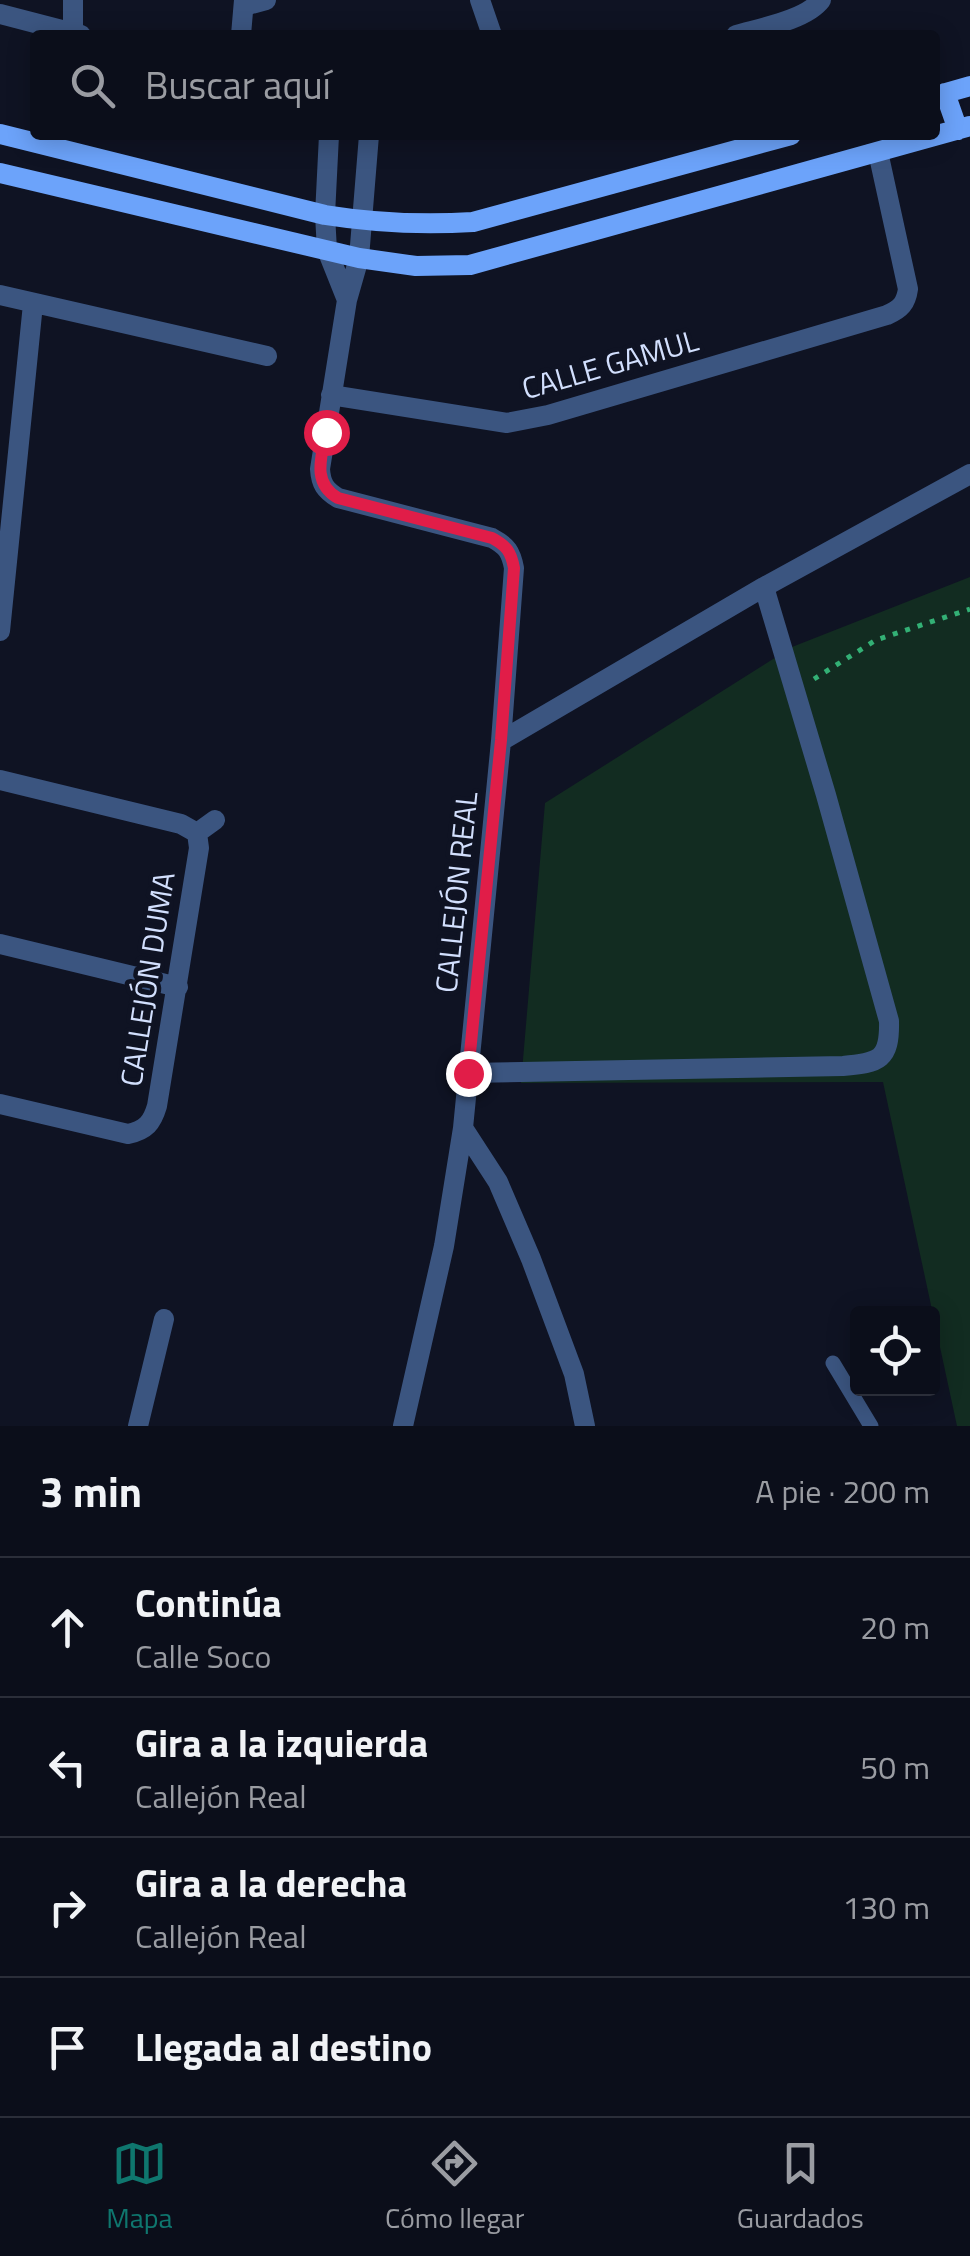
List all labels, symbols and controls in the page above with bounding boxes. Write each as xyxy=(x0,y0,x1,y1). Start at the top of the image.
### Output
search box xyxy=(30,30,940,140)
text: Buscar aquí xyxy=(145,56,331,114)
icon: search xyxy=(65,58,120,113)
street label: CALLE GAMUL xyxy=(516,317,704,411)
route start xyxy=(304,410,350,456)
street label: CALLEJÓN REAL xyxy=(423,789,489,995)
street label: CALLEJÓN DUMA xyxy=(107,868,187,1090)
route end xyxy=(446,1051,492,1097)
map controls xyxy=(850,1306,940,1396)
button: locate xyxy=(850,1306,940,1396)
text: 3 min xyxy=(40,1459,142,1523)
text: A pie · 200 m xyxy=(755,1467,930,1515)
text: Continúa xyxy=(135,1574,282,1632)
icon: ahead xyxy=(40,1600,95,1655)
text: 20 m xyxy=(860,1603,930,1651)
text: Calle Soco xyxy=(135,1632,271,1680)
text: Gira a la izquierda xyxy=(135,1714,428,1772)
icon: left xyxy=(40,1740,95,1795)
text: 50 m xyxy=(860,1743,930,1791)
text: Callejón Real xyxy=(135,1772,307,1820)
text: Gira a la derecha xyxy=(135,1854,407,1912)
icon: right xyxy=(40,1880,95,1935)
text: 130 m xyxy=(842,1883,930,1931)
text: Callejón Real xyxy=(135,1912,307,1960)
text: Llegada al destino xyxy=(135,2018,432,2076)
icon: arrive xyxy=(40,2020,95,2075)
tab: Mapa xyxy=(106,2136,173,2239)
tab: Cómo llegar xyxy=(385,2136,524,2239)
tab: Guardados xyxy=(737,2136,864,2239)

